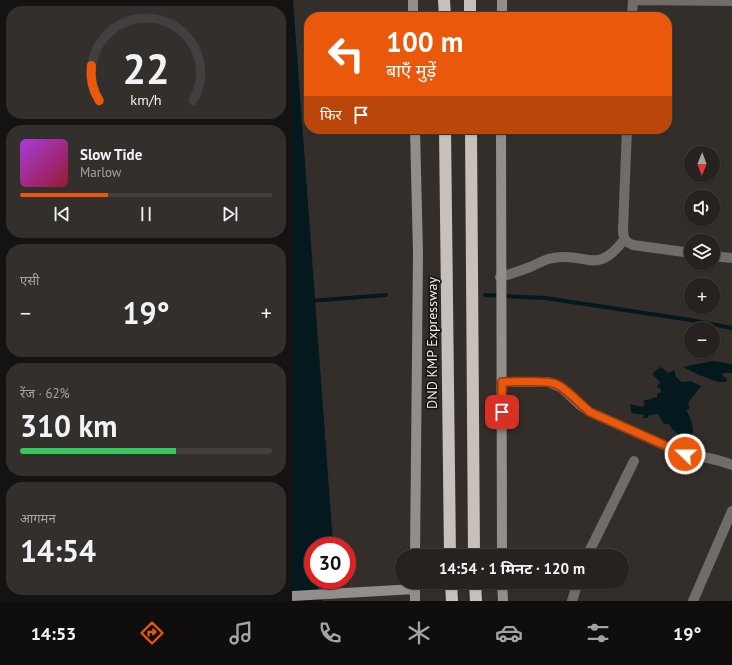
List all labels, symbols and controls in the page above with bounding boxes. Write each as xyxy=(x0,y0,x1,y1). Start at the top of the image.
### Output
text: 100 m xyxy=(386,23,463,60)
icon: left xyxy=(320,28,372,80)
text: 22 xyxy=(122,41,170,94)
text: बाएँ मुड़ें xyxy=(386,59,436,82)
text: km/h xyxy=(130,89,162,108)
icon: arrive xyxy=(350,104,372,126)
text: फिर xyxy=(320,105,342,124)
text: Slow Tide xyxy=(80,145,142,164)
north arrow xyxy=(684,146,720,182)
map controls xyxy=(684,146,720,358)
text: Marlow xyxy=(80,164,121,181)
button: sound xyxy=(684,190,720,226)
icon: previous xyxy=(51,203,73,225)
icon: pause xyxy=(135,203,157,225)
icon: next xyxy=(219,203,241,225)
button: layers xyxy=(684,234,720,270)
text: एसी xyxy=(20,272,39,289)
street label: DND KMP Expressway xyxy=(423,277,441,409)
button: + xyxy=(684,278,720,314)
text: 19° xyxy=(122,293,170,332)
text: − xyxy=(20,299,31,327)
text: + xyxy=(261,299,272,327)
button: − xyxy=(684,322,720,358)
text: रेंज · 62% xyxy=(20,385,70,402)
pin xyxy=(485,395,519,429)
icon: arrive xyxy=(491,401,513,423)
text: 310 km xyxy=(20,406,118,445)
position arrow xyxy=(664,433,706,475)
text: आगमन xyxy=(20,510,56,527)
text: 14:54 xyxy=(20,531,96,570)
speed limit sign: 30 xyxy=(304,537,356,589)
text: 14:54 · 1 मिनट · 120 m xyxy=(439,559,585,578)
icon: directions xyxy=(138,619,166,647)
icon: music xyxy=(227,619,255,647)
icon: phone xyxy=(316,619,344,647)
icon: climate xyxy=(405,619,433,647)
icon: car xyxy=(495,619,523,647)
icon: filters xyxy=(584,619,612,647)
text: 14:53 xyxy=(31,622,76,645)
text: 19° xyxy=(673,622,701,645)

